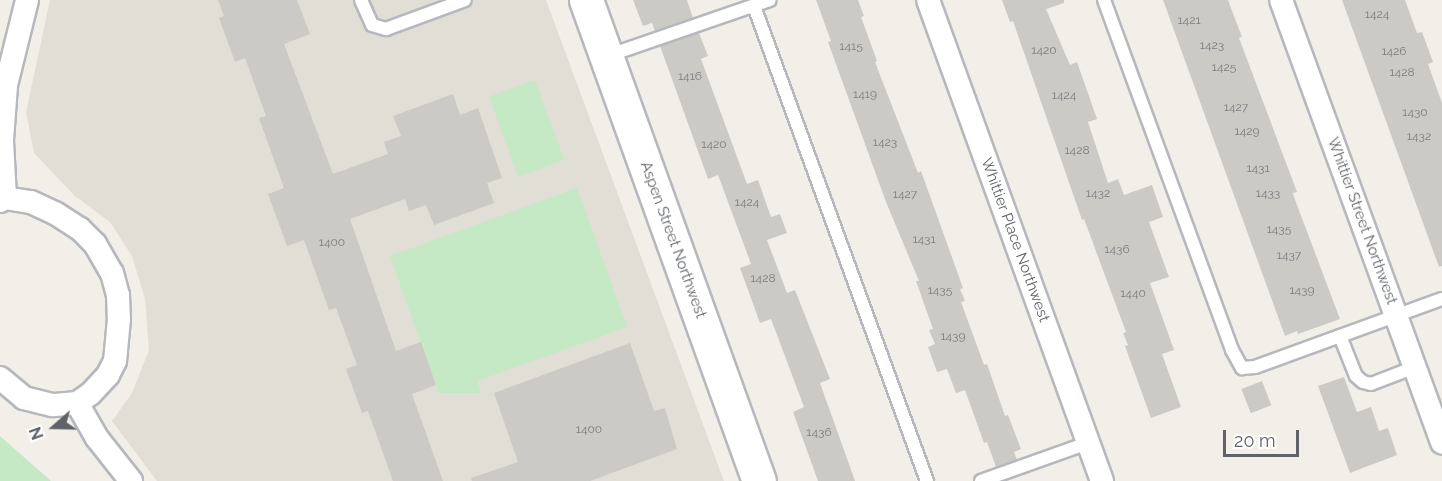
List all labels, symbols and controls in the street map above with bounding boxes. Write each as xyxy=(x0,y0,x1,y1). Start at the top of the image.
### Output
house number: 1424 xyxy=(1365,8,1389,22)
house number: 1421 xyxy=(1177,14,1201,28)
house number: 1423 xyxy=(1200,39,1224,53)
house number: 1415 xyxy=(839,40,863,54)
house number: 1420 xyxy=(1031,44,1057,58)
house number: 1426 xyxy=(1381,45,1407,59)
house number: 1425 xyxy=(1212,61,1236,75)
house number: 1428 xyxy=(1389,66,1415,80)
house number: 1416 xyxy=(678,70,702,84)
house number: 1419 xyxy=(853,88,877,102)
house number: 1424 xyxy=(1052,89,1076,103)
house number: 1427 xyxy=(1224,101,1248,115)
house number: 1430 xyxy=(1402,106,1428,120)
house number: 1429 xyxy=(1235,125,1259,139)
house number: 1432 xyxy=(1407,130,1431,144)
street label: Whittier Street Northwest xyxy=(1323,135,1401,307)
house number: 1423 xyxy=(873,136,897,150)
house number: 1420 xyxy=(701,138,727,152)
house number: 1428 xyxy=(1064,144,1090,158)
street label: Whittier Place Northwest xyxy=(977,155,1053,325)
street label: Aspen Street Northwest xyxy=(636,159,710,321)
house number: 1431 xyxy=(1246,162,1270,176)
house number: 1432 xyxy=(1086,187,1110,201)
house number: 1433 xyxy=(1256,187,1280,201)
house number: 1427 xyxy=(893,188,917,202)
house number: 1424 xyxy=(735,196,759,210)
house number: 1435 xyxy=(1267,223,1291,237)
house number: 1431 xyxy=(912,233,936,247)
house number: 1400 xyxy=(319,236,345,250)
house number: 1436 xyxy=(1104,243,1130,257)
house number: 1437 xyxy=(1277,249,1301,263)
house number: 1428 xyxy=(750,272,776,286)
house number: 1435 xyxy=(928,284,952,298)
house number: 1439 xyxy=(1289,284,1315,298)
house number: 1440 xyxy=(1120,287,1146,301)
house number: 1439 xyxy=(940,330,966,344)
north arrow xyxy=(24,397,84,457)
scale bar xyxy=(1226,418,1302,456)
house number: 1400 xyxy=(576,423,602,437)
text: N xyxy=(26,424,48,442)
house number: 1436 xyxy=(806,426,832,440)
text: 20 m xyxy=(1234,430,1276,451)

